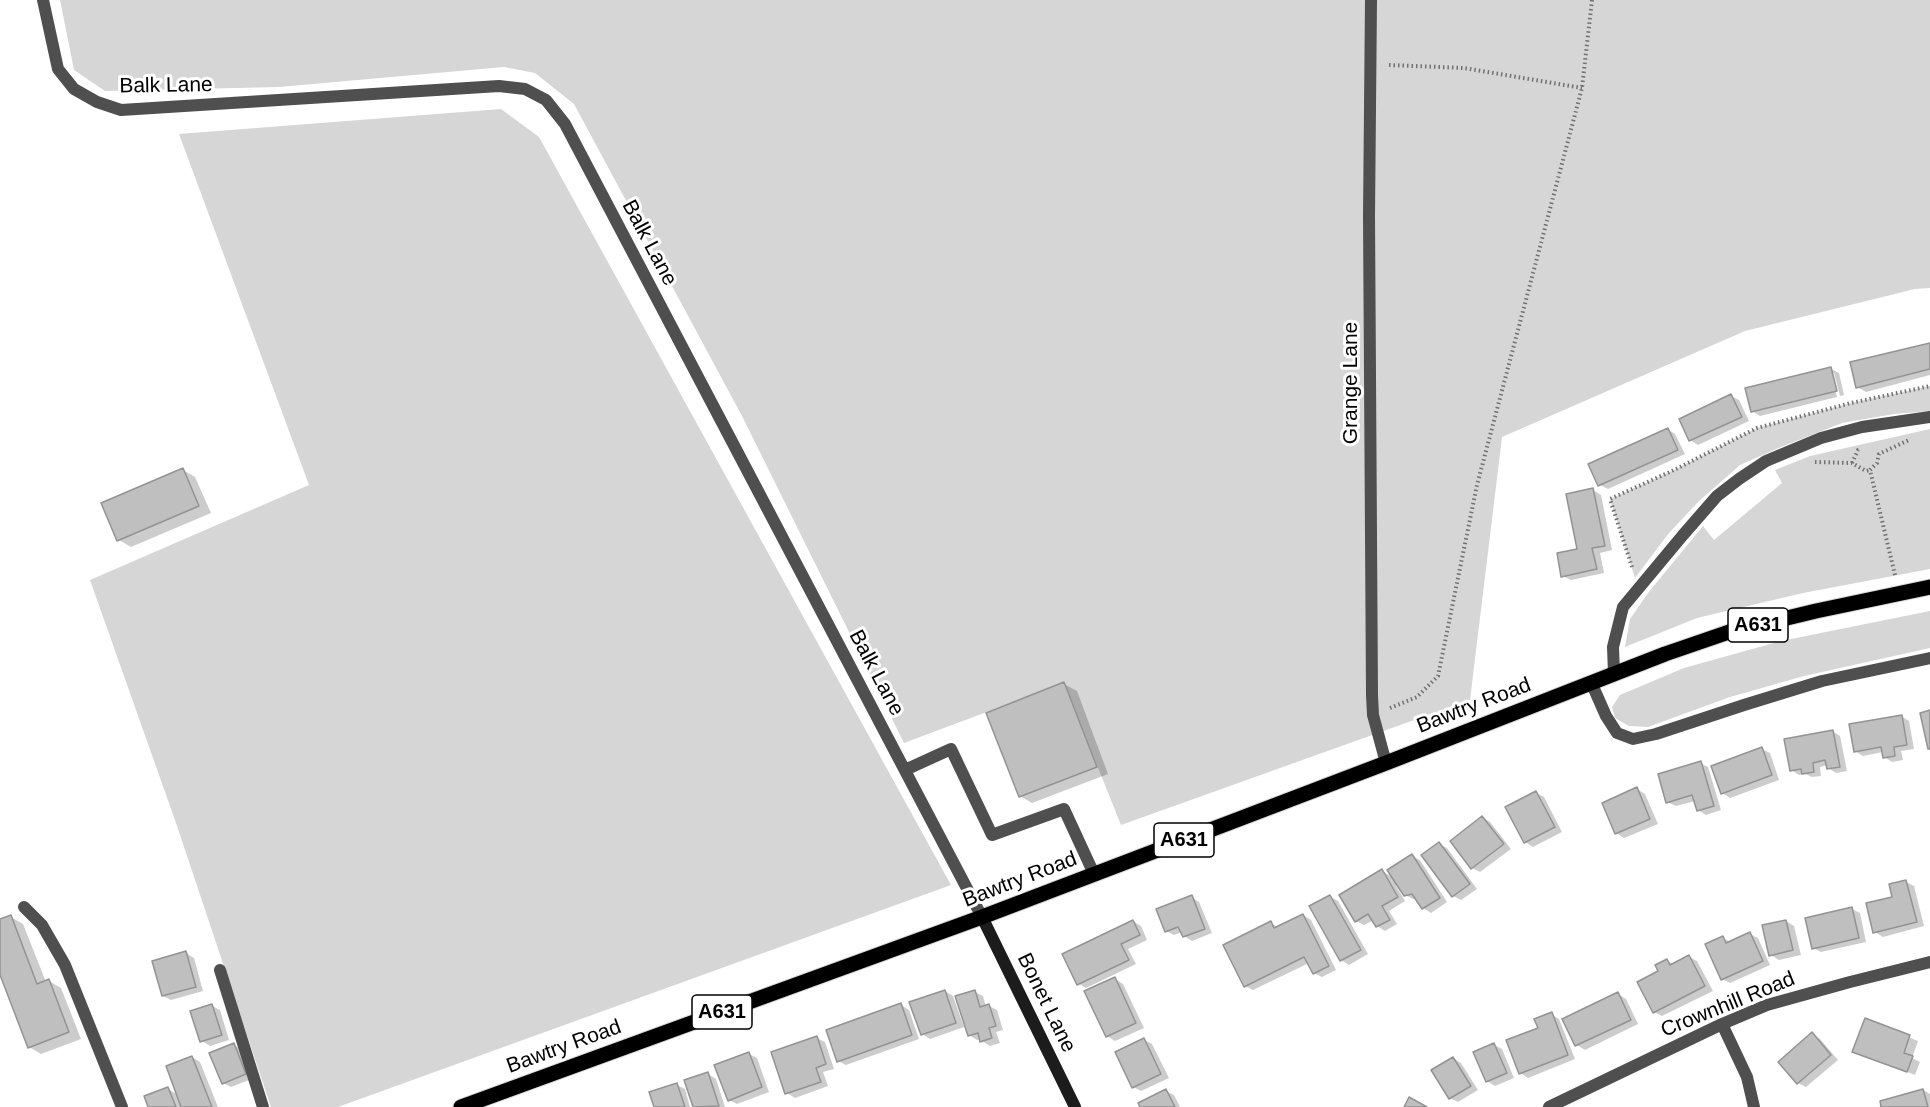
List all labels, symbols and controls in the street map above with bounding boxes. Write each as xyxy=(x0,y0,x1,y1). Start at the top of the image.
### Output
street label: Balk Lane xyxy=(119,73,213,99)
street label: Balk Lane xyxy=(616,196,682,290)
street label: Grange Lane xyxy=(1338,322,1364,444)
road number: A631 xyxy=(1728,608,1788,642)
street label: Balk Lane xyxy=(843,626,909,720)
street label: Bawtry Road xyxy=(1413,673,1535,739)
road number: A631 xyxy=(1154,823,1214,857)
street label: Bawtry Road xyxy=(959,847,1081,913)
street label: Bonet Lane xyxy=(1011,949,1081,1057)
street label: Crownhill Road xyxy=(1657,967,1799,1043)
road number: A631 xyxy=(692,995,752,1029)
street label: Bawtry Road xyxy=(503,1015,625,1079)

